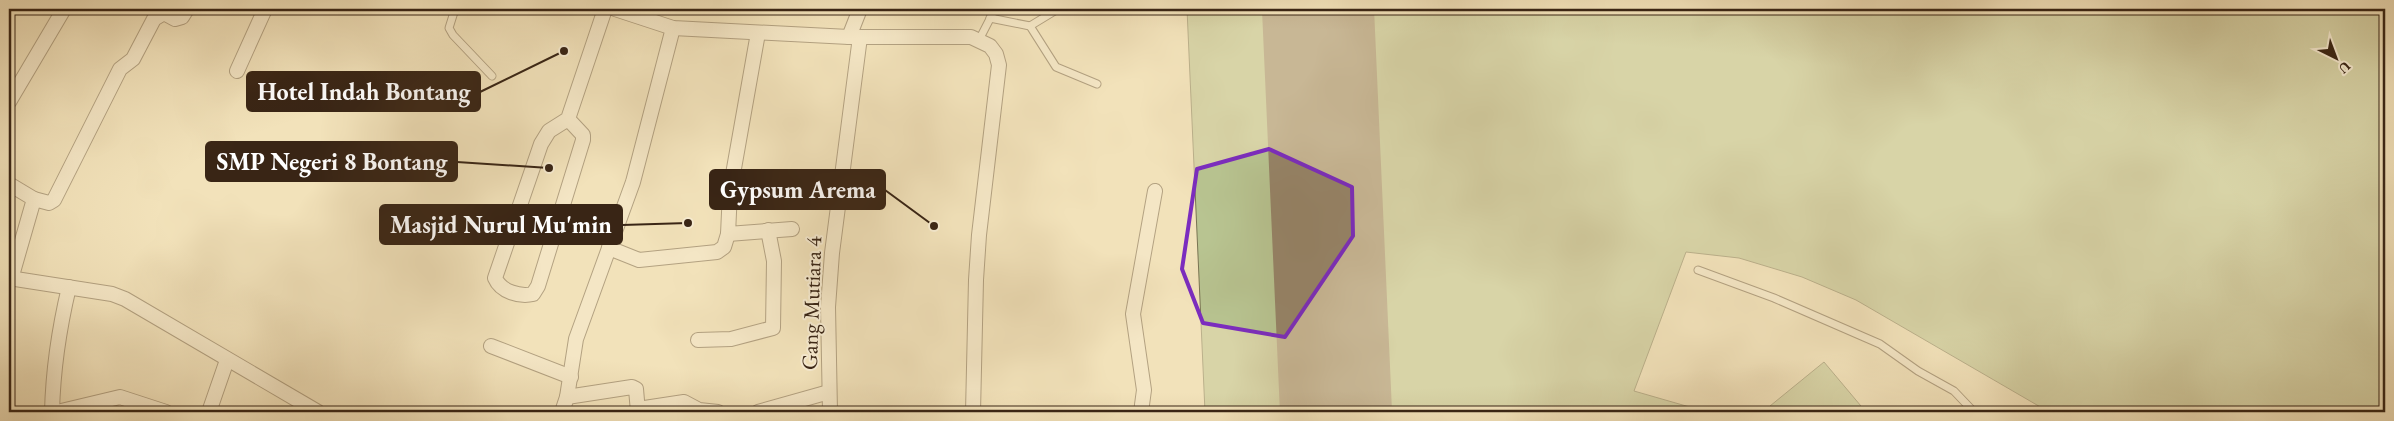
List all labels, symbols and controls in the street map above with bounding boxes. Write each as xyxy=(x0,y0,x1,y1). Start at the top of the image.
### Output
north arrow xyxy=(2312,32,2362,82)
text: U xyxy=(2334,57,2355,78)
callout: Hotel Indah Bontang xyxy=(247,72,480,111)
text: Hotel Indah Bontang xyxy=(257,76,472,108)
callout: SMP Negeri 8 Bontang xyxy=(206,142,457,181)
text: SMP Negeri 8 Bontang xyxy=(216,146,449,178)
callout: Gypsum Arema xyxy=(710,170,885,209)
text: Gypsum Arema xyxy=(720,174,876,206)
callout: Masjid Nurul Mu'min xyxy=(380,205,622,244)
text: Masjid Nurul Mu'min xyxy=(390,209,612,241)
street label: Gang Mutiara 4 xyxy=(795,235,828,370)

